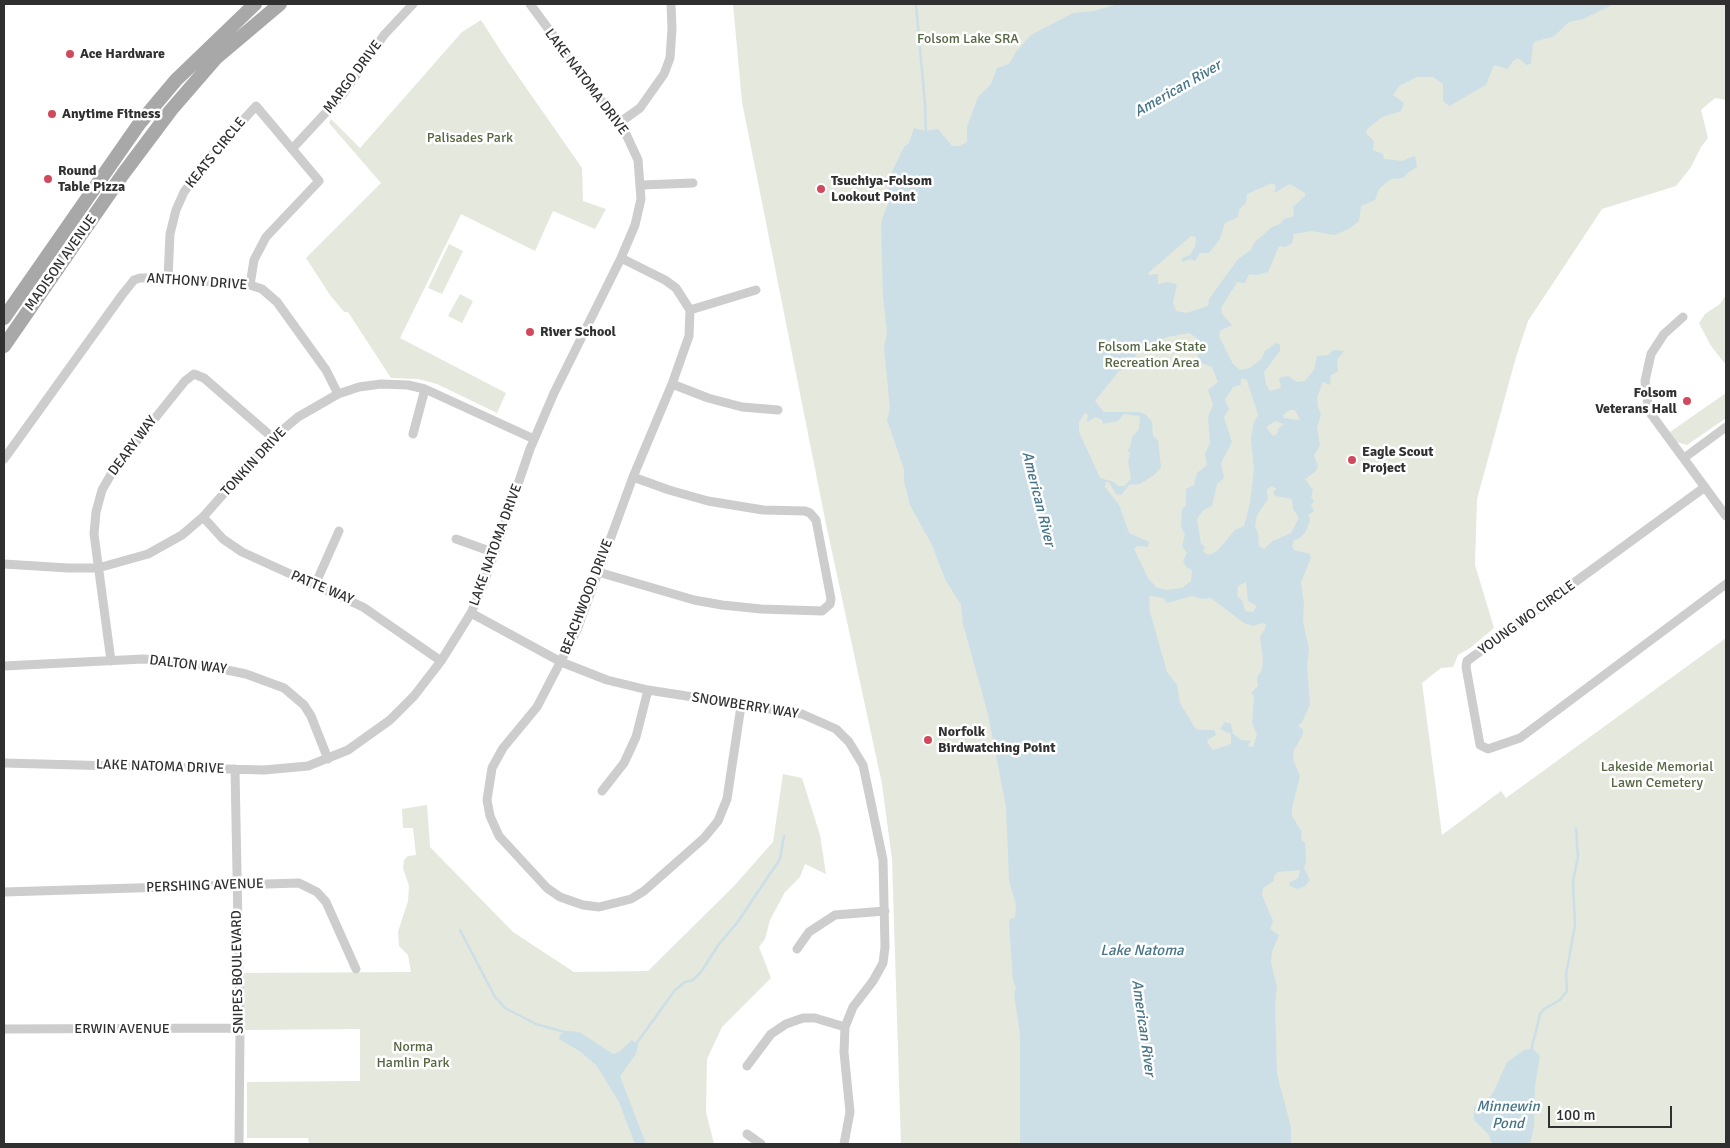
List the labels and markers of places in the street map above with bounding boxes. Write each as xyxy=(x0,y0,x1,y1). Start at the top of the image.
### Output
place label: Ace Hardware xyxy=(80,46,165,62)
marker: Ace Hardware xyxy=(64,48,76,60)
place label: Anytime Fitness xyxy=(62,106,160,122)
marker: Anytime Fitness xyxy=(46,108,58,120)
place label: Round Table Pizza xyxy=(58,163,125,196)
marker: Round Table Pizza xyxy=(42,173,54,185)
place label: Tsuchiya-Folsom Lookout Point xyxy=(831,173,932,206)
marker: Tsuchiya-Folsom Lookout Point xyxy=(815,183,827,195)
place label: River School xyxy=(540,324,616,340)
marker: River School xyxy=(524,326,536,338)
place label: Folsom Veterans Hall xyxy=(1595,385,1677,418)
marker: Folsom Veterans Hall xyxy=(1681,395,1693,407)
place label: Eagle Scout Project xyxy=(1362,444,1433,477)
marker: Eagle Scout Project xyxy=(1346,454,1358,466)
place label: Norfolk Birdwatching Point xyxy=(938,724,1055,756)
marker: Norfolk Birdwatching Point xyxy=(922,734,934,746)

